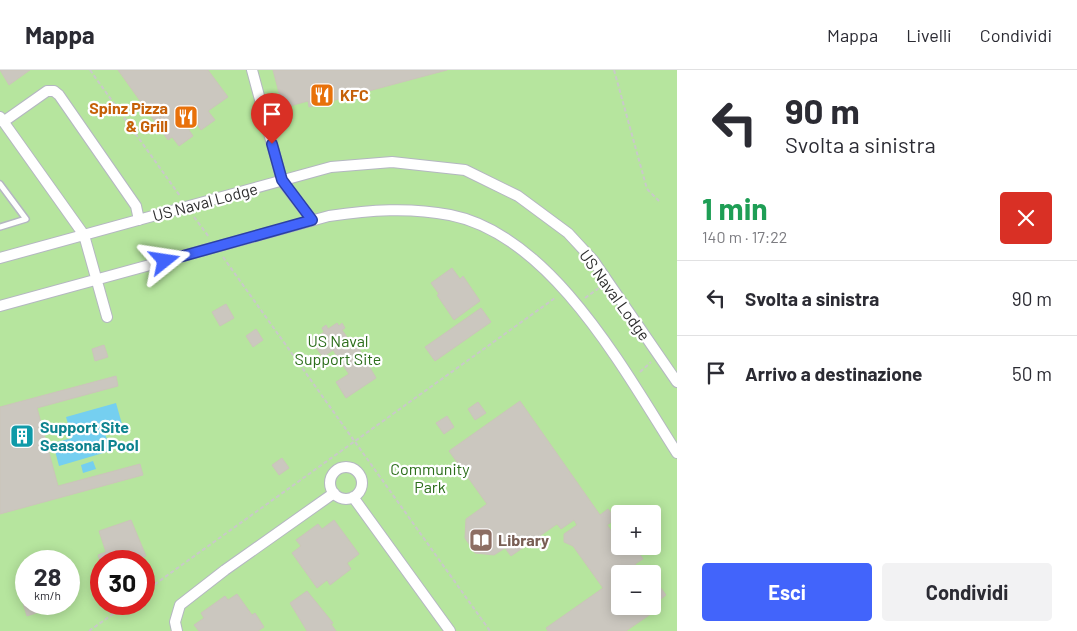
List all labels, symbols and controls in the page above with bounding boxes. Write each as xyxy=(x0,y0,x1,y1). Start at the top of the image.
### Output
text: Mappa xyxy=(25,20,95,49)
text: Mappa xyxy=(827,24,878,46)
text: Livelli xyxy=(906,24,952,46)
text: Condividi xyxy=(980,24,1052,46)
restaurant icon: KFC xyxy=(309,82,335,108)
place label: KFC xyxy=(340,85,369,104)
text: 90 m xyxy=(785,89,860,131)
icon: left xyxy=(702,90,767,155)
pin xyxy=(251,93,293,144)
place label: Spinz Pizza & Grill xyxy=(89,98,168,135)
icon: arrive xyxy=(258,100,286,128)
restaurant icon: Spinz Pizza & Grill xyxy=(173,104,199,130)
text: Svolta a sinistra xyxy=(785,131,936,157)
street label: US Naval Lodge xyxy=(150,178,259,225)
text: 1 min xyxy=(702,190,768,226)
button: close xyxy=(1000,192,1052,244)
text: 140 m · 17:22 xyxy=(702,227,787,246)
position arrow xyxy=(138,234,190,286)
street label: US Naval Lodge xyxy=(576,245,655,344)
icon: left xyxy=(702,284,730,312)
text: Svolta a sinistra xyxy=(745,287,879,310)
text: 90 m xyxy=(1012,287,1052,310)
park label: US Naval Support Site xyxy=(295,331,381,368)
icon: arrive xyxy=(702,359,730,387)
text: Arrivo a destinazione xyxy=(745,362,923,385)
text: 50 m xyxy=(1012,362,1052,385)
place label: Support Site Seasonal Pool xyxy=(40,417,139,454)
building icon: Support Site Seasonal Pool xyxy=(9,423,35,449)
park label: Community Park xyxy=(390,459,470,496)
map controls xyxy=(611,505,661,615)
button: + xyxy=(611,505,661,555)
library icon: Library xyxy=(468,527,494,553)
place label: Library xyxy=(498,530,549,549)
speed limit sign: 30 xyxy=(90,550,155,615)
text: 28 xyxy=(34,561,61,591)
button: Esci xyxy=(702,563,872,621)
button: Condividi xyxy=(882,563,1052,621)
button: − xyxy=(611,565,661,615)
text: km/h xyxy=(34,588,61,602)

